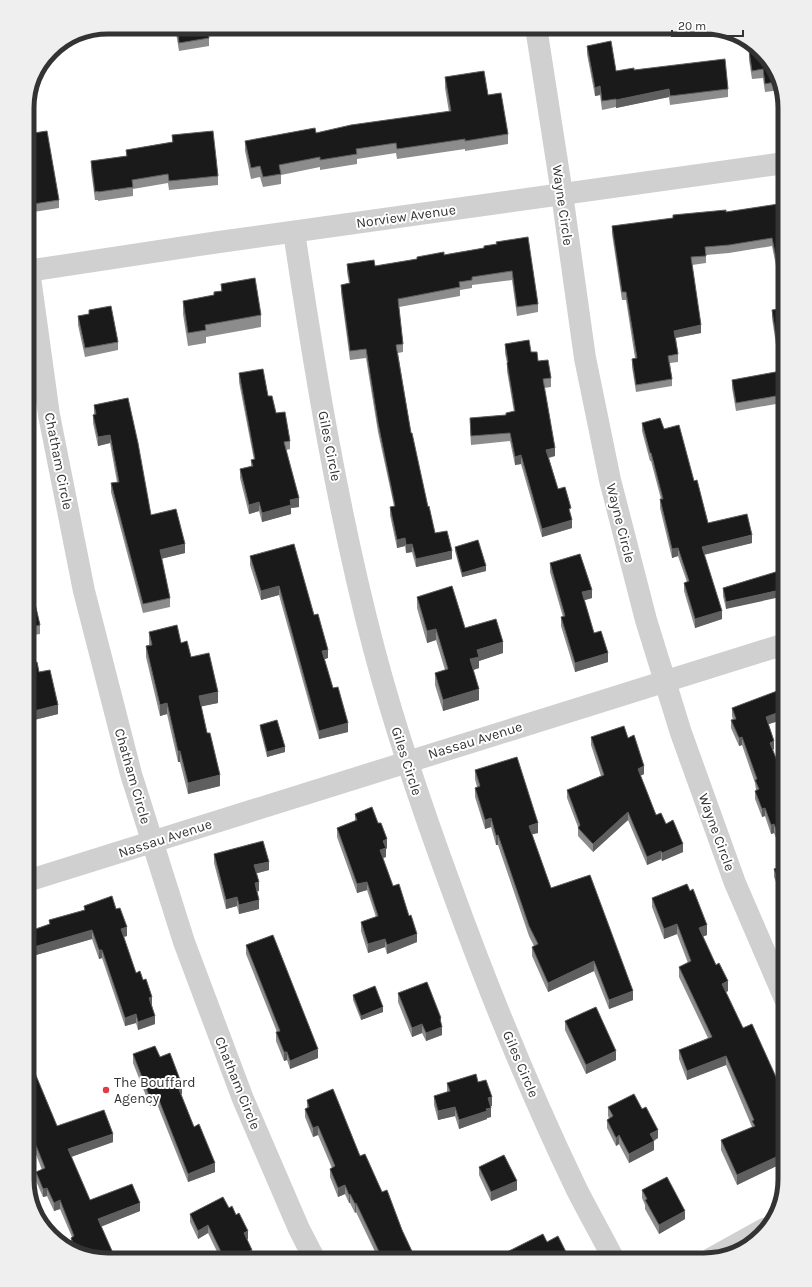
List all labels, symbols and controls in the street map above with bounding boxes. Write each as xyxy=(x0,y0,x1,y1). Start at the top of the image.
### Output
scale bar xyxy=(672,12,743,38)
text: 20 m xyxy=(678,19,706,33)
street label: Wayne Circle xyxy=(548,164,577,247)
street label: Norview Avenue xyxy=(355,201,457,232)
street label: Giles Circle xyxy=(314,410,345,483)
street label: Chatham Circle xyxy=(41,411,76,511)
street label: Wayne Circle xyxy=(602,482,639,565)
street label: Nassau Avenue xyxy=(426,718,524,763)
street label: Giles Circle xyxy=(387,725,426,798)
street label: Chatham Circle xyxy=(111,726,154,826)
street label: Wayne Circle xyxy=(695,791,738,873)
street label: Nassau Avenue xyxy=(116,815,214,862)
street label: Giles Circle xyxy=(499,1028,542,1100)
street label: Chatham Circle xyxy=(211,1034,264,1132)
place label: The Bouffard Agency xyxy=(114,1074,195,1107)
marker: The Bouffard Agency xyxy=(101,1085,111,1095)

